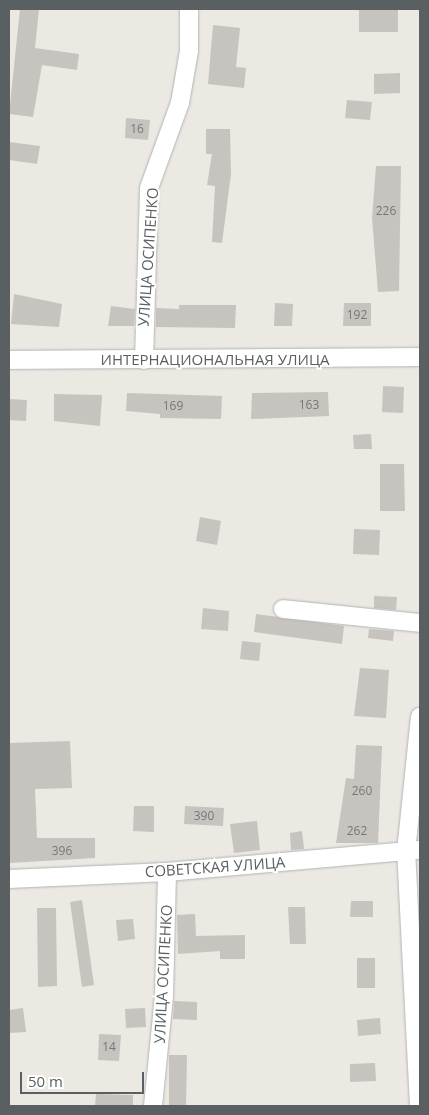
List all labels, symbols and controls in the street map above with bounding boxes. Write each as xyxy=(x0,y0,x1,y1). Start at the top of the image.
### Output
house number: 16 xyxy=(130,122,144,136)
street label: УЛИЦА ОСИПЕНКО xyxy=(134,187,162,327)
house number: 226 xyxy=(376,204,396,218)
house number: 192 xyxy=(347,308,367,322)
street label: ИНТЕРНАЦИОНАЛЬНАЯ УЛИЦА xyxy=(100,351,330,369)
house number: 163 xyxy=(299,398,319,412)
house number: 169 xyxy=(163,399,183,413)
house number: 260 xyxy=(352,784,372,798)
house number: 390 xyxy=(194,809,214,823)
house number: 262 xyxy=(347,824,367,838)
house number: 396 xyxy=(52,844,72,858)
street label: СОВЕТСКАЯ УЛИЦА xyxy=(144,853,286,881)
street label: УЛИЦА ОСИПЕНКО xyxy=(150,904,176,1044)
house number: 14 xyxy=(102,1040,116,1054)
scale bar xyxy=(22,1062,146,1094)
text: 50 m xyxy=(28,1071,63,1091)

